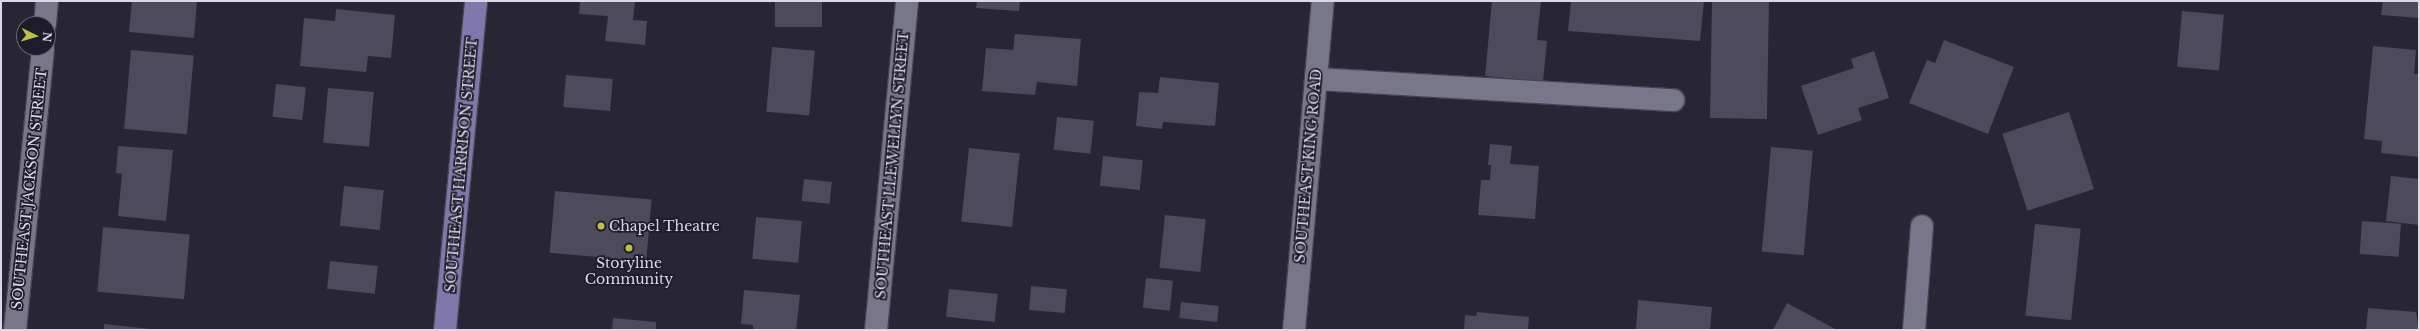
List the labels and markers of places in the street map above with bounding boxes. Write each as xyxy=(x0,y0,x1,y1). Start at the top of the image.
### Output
place label: Chapel Theatre xyxy=(609,218,720,234)
marker: Chapel Theatre xyxy=(596,221,606,231)
marker: Storyline Community xyxy=(624,243,634,253)
place label: Storyline Community xyxy=(585,255,673,288)

